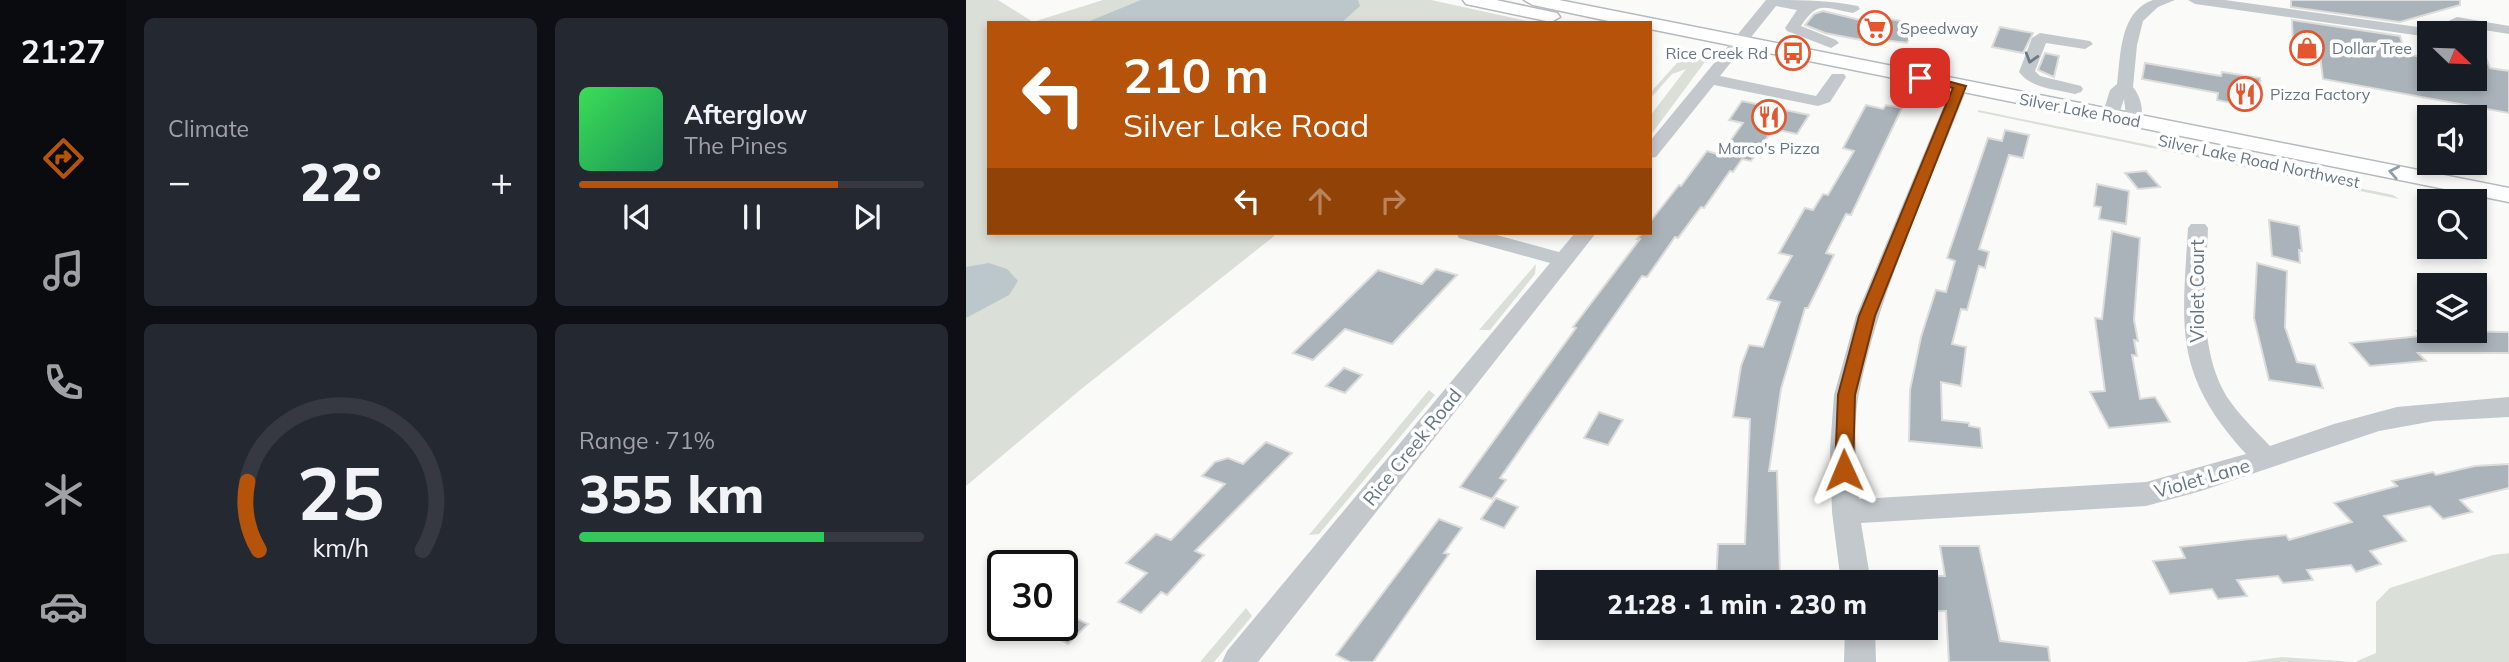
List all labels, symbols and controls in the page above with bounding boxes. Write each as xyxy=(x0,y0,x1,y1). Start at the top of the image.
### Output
supermarket icon: Speedway xyxy=(1856,9,1894,47)
place label: Speedway xyxy=(1900,18,1979,38)
north arrow xyxy=(2417,21,2487,91)
map controls xyxy=(2417,21,2487,343)
shop icon: Dollar Tree xyxy=(2288,29,2326,67)
text: 21:27 xyxy=(21,31,105,71)
bus stop icon: Rice Creek Rd xyxy=(1774,34,1812,72)
place label: Dollar Tree xyxy=(2332,38,2412,58)
place label: Rice Creek Rd xyxy=(1666,43,1768,63)
text: 210 m xyxy=(1123,44,1269,105)
pin xyxy=(1890,48,1950,108)
icon: left xyxy=(1008,49,1099,140)
one-way arrow xyxy=(2025,52,2040,64)
icon: arrive xyxy=(1901,59,1939,97)
restaurant icon: Pizza Factory xyxy=(2226,75,2264,113)
place label: Pizza Factory xyxy=(2270,84,2371,104)
street label: Silver Lake Road xyxy=(2018,88,2142,132)
text: Afterglow xyxy=(684,98,807,131)
restaurant icon: Marco's Pizza xyxy=(1750,98,1788,136)
text: Silver Lake Road xyxy=(1123,105,1369,145)
button: sound xyxy=(2417,105,2487,175)
text: Climate xyxy=(168,114,249,143)
street label: Silver Lake Road Northwest xyxy=(2156,130,2362,192)
text: The Pines xyxy=(684,131,788,160)
icon: directions xyxy=(39,134,88,183)
place label: Marco's Pizza xyxy=(1718,138,1820,158)
text: 22° xyxy=(299,149,382,214)
text: − xyxy=(168,157,191,205)
text: + xyxy=(490,157,513,205)
one-way arrow xyxy=(2388,166,2400,181)
icon: left xyxy=(1228,182,1266,220)
icon: ahead xyxy=(1301,182,1339,220)
icon: right xyxy=(1374,182,1412,220)
button: search xyxy=(2417,189,2487,259)
icon: previous xyxy=(618,198,656,236)
icon: pause xyxy=(733,198,771,236)
icon: next xyxy=(848,198,886,236)
street label: Violet Court xyxy=(2185,239,2209,343)
icon: music xyxy=(39,246,88,295)
button: layers xyxy=(2417,273,2487,343)
icon: phone xyxy=(39,358,88,407)
street label: Rice Creek Road xyxy=(1357,384,1467,510)
text: Range · 71% xyxy=(579,426,715,455)
position arrow xyxy=(1807,433,1881,507)
text: 25 xyxy=(297,447,384,538)
street label: Violet Lane xyxy=(2151,453,2253,503)
text: 355 km xyxy=(579,461,764,526)
icon: climate xyxy=(39,470,88,519)
text: km/h xyxy=(312,532,369,563)
speed limit sign: 30 xyxy=(987,550,1078,641)
icon: car xyxy=(39,582,88,631)
text: 21:28 · 1 min · 230 m xyxy=(1607,588,1867,621)

